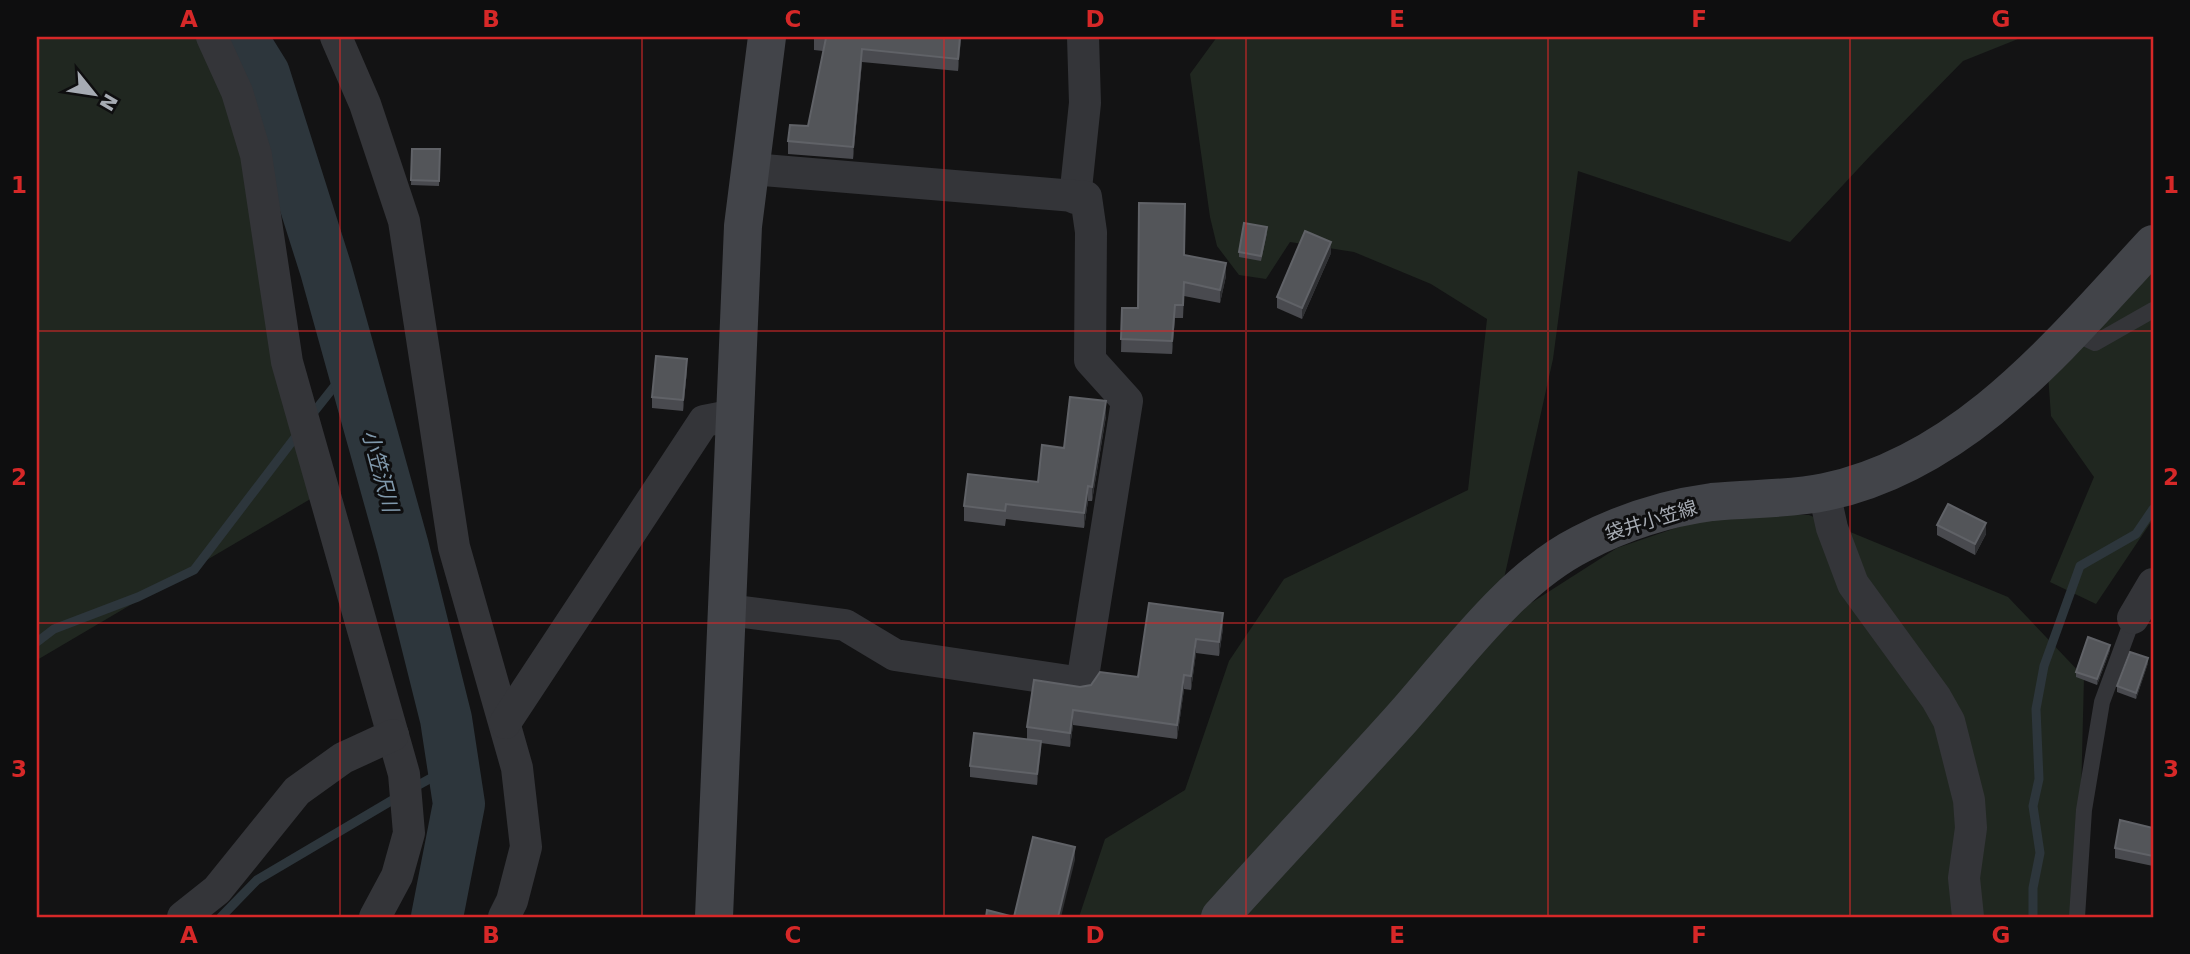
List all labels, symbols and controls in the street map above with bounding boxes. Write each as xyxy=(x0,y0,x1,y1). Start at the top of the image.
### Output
text: A xyxy=(180,6,198,32)
text: B xyxy=(482,6,500,32)
text: C xyxy=(785,6,801,32)
text: D xyxy=(1085,6,1105,32)
text: E xyxy=(1389,6,1405,32)
text: F xyxy=(1691,6,1707,32)
text: G xyxy=(1992,6,2010,32)
north arrow xyxy=(60,60,130,130)
text: N xyxy=(95,90,122,115)
text: 1 xyxy=(11,172,27,198)
text: 1 xyxy=(2163,172,2179,198)
water label: 小笠沢川 xyxy=(358,427,403,517)
text: 2 xyxy=(11,464,27,490)
text: 2 xyxy=(2163,464,2179,490)
street label: 袋井小笠線 xyxy=(1602,496,1700,544)
text: 3 xyxy=(11,756,27,782)
text: 3 xyxy=(2163,756,2179,782)
text: A xyxy=(180,922,198,948)
text: B xyxy=(482,922,500,948)
text: C xyxy=(785,922,801,948)
text: D xyxy=(1085,922,1105,948)
text: E xyxy=(1389,922,1405,948)
text: F xyxy=(1691,922,1707,948)
text: G xyxy=(1992,922,2010,948)

